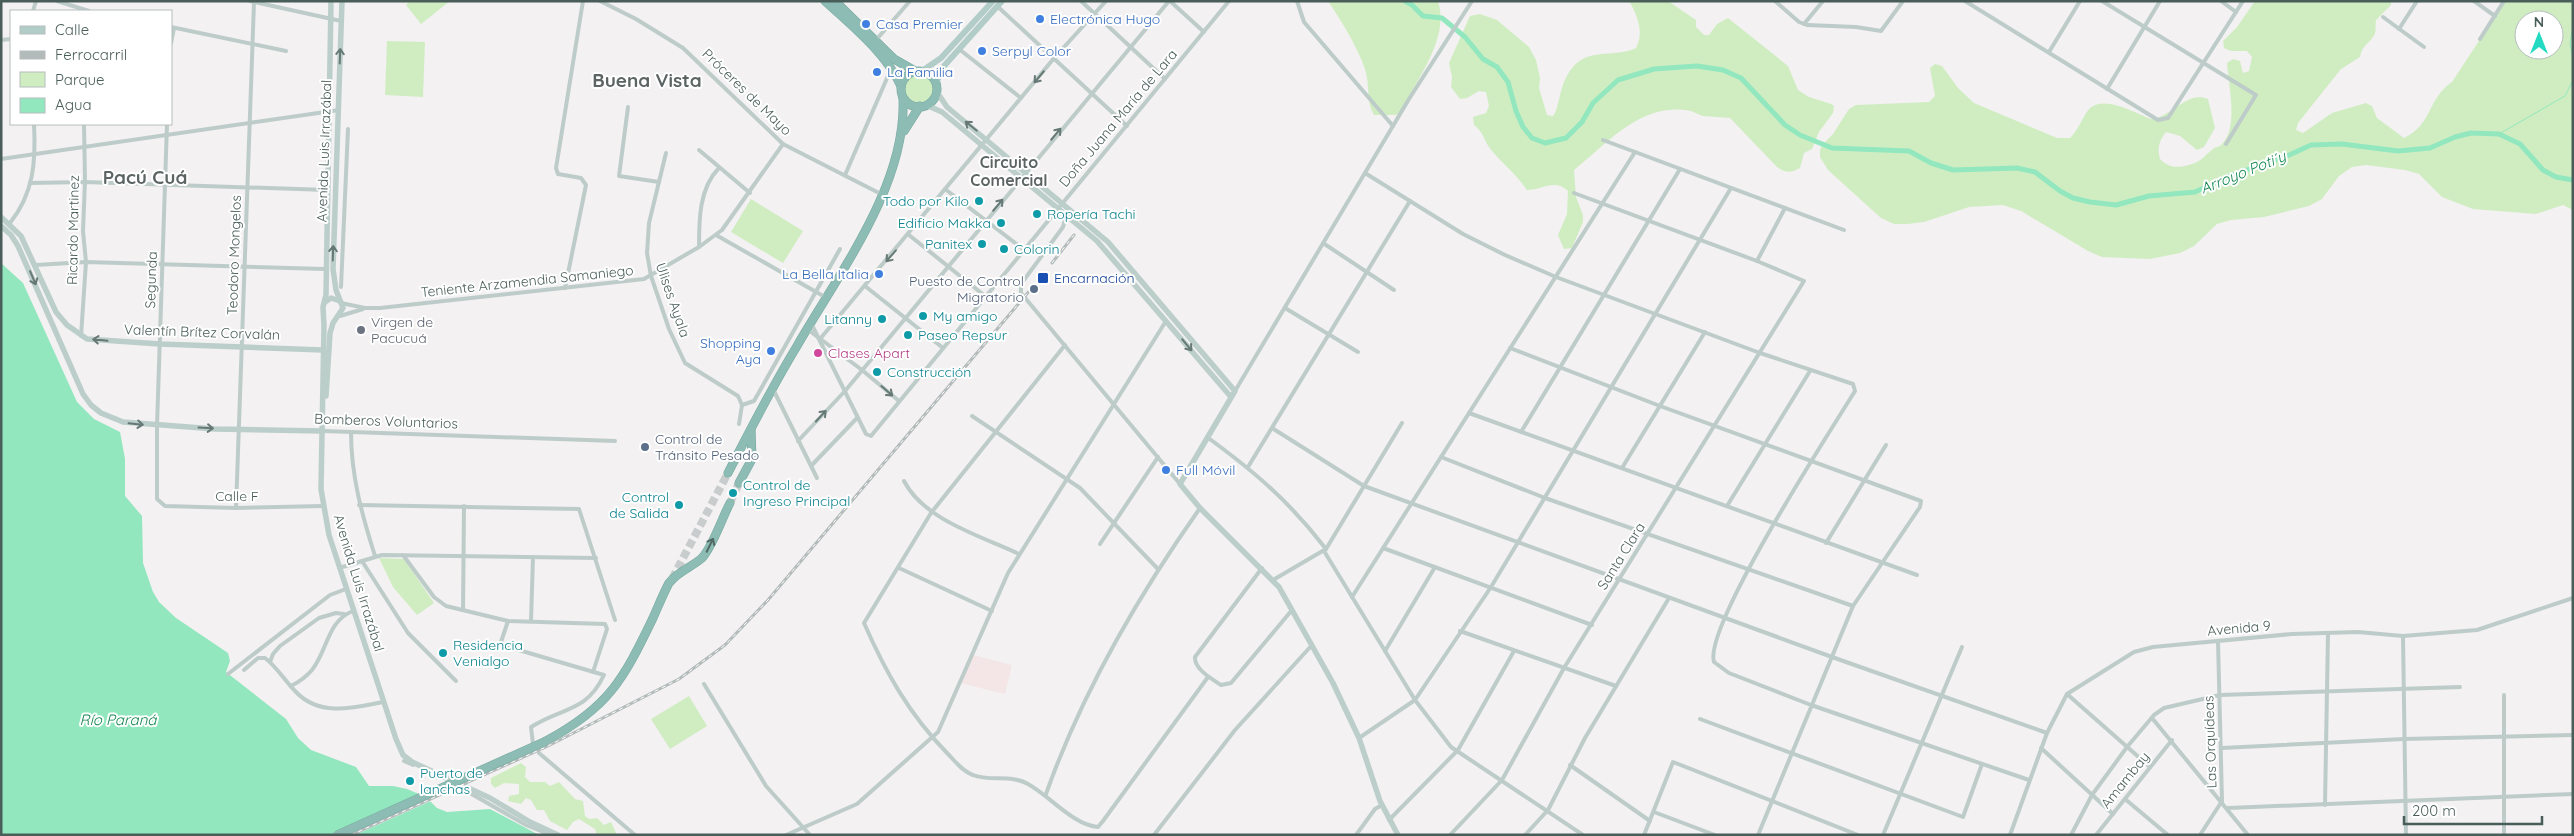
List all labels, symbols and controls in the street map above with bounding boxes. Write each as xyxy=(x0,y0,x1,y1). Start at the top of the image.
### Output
legend xyxy=(10,10,172,125)
place label: Electrónica Hugo xyxy=(1050,10,1160,28)
north arrow xyxy=(2514,10,2564,60)
marker: Electrónica Hugo xyxy=(1034,13,1046,25)
text: N xyxy=(2534,13,2544,31)
place label: Casa Premier xyxy=(876,15,964,33)
marker: Casa Premier xyxy=(860,18,872,30)
text: Calle xyxy=(55,20,89,39)
place label: Serpyl Color xyxy=(992,42,1072,60)
text: Ferrocarril xyxy=(55,45,127,64)
street label: Próceres de Mayo xyxy=(699,45,795,139)
marker: Serpyl Color xyxy=(976,45,988,57)
street label: Doña Juana María de Lara xyxy=(1055,45,1181,191)
one-way arrow xyxy=(335,48,345,64)
place label: La Familia xyxy=(887,63,953,81)
marker: La Familia xyxy=(871,66,883,78)
district label: Buena Vista xyxy=(592,68,702,92)
text: Parque xyxy=(55,70,105,89)
one-way arrow xyxy=(1033,70,1044,83)
street label: Avenida Luis Irrazábal xyxy=(313,79,335,223)
text: Agua xyxy=(55,95,92,114)
one-way arrow xyxy=(965,121,978,132)
one-way arrow xyxy=(1051,128,1062,141)
water label: Arroyo Poti´y xyxy=(2198,146,2290,198)
district label: Circuito Comercial xyxy=(970,152,1048,190)
district label: Pacú Cuá xyxy=(103,165,187,189)
street label: Ricardo Martinez xyxy=(63,175,83,285)
place label: Todo por Kilo xyxy=(883,192,969,210)
street label: Teodoro Mongelos xyxy=(223,195,245,315)
marker: Todo por Kilo xyxy=(973,195,985,207)
one-way arrow xyxy=(993,199,1004,212)
place label: Ropería Tachi xyxy=(1047,205,1136,223)
marker: Ropería Tachi xyxy=(1031,208,1043,220)
place label: Edificio Makka xyxy=(898,214,991,232)
marker: Edificio Makka xyxy=(995,217,1007,229)
place label: Panitex xyxy=(925,235,972,253)
marker: Panitex xyxy=(976,238,988,250)
place label: Colorin xyxy=(1014,240,1060,258)
marker: Colorin xyxy=(998,243,1010,255)
one-way arrow xyxy=(329,246,338,262)
one-way arrow xyxy=(886,249,897,262)
street label: Segunda xyxy=(141,251,161,309)
street label: Ulises Ayala xyxy=(652,260,694,340)
street label: Teniente Arzamendia Samaniego xyxy=(420,261,634,301)
place label: La Bella Italia xyxy=(782,265,869,283)
marker: La Bella Italia xyxy=(873,268,885,280)
place label: Encarnación xyxy=(1054,269,1135,287)
one-way arrow xyxy=(28,270,38,285)
marker: Encarnación xyxy=(1036,271,1050,285)
place label: Puesto de Control Migratorio xyxy=(909,272,1024,306)
marker: Puesto de Control Migratorio xyxy=(1028,283,1040,295)
place label: My amigo xyxy=(933,307,998,325)
place label: Litanny xyxy=(824,310,872,328)
marker: My amigo xyxy=(917,310,929,322)
place label: Virgen de Pacucuá xyxy=(371,313,433,347)
marker: Litanny xyxy=(876,313,888,325)
street label: Valentín Brítez Corvalán xyxy=(124,320,280,344)
marker: Virgen de Pacucuá xyxy=(355,324,367,336)
place label: Paseo Repsur xyxy=(918,326,1008,344)
marker: Paseo Repsur xyxy=(902,329,914,341)
place label: Shopping Aya xyxy=(700,334,761,368)
one-way arrow xyxy=(92,335,108,345)
one-way arrow xyxy=(1181,338,1192,351)
place label: Clases Apart xyxy=(828,344,910,362)
marker: Shopping Aya xyxy=(765,345,777,357)
marker: Clases Apart xyxy=(812,347,824,359)
place label: Construcción xyxy=(887,363,971,381)
marker: Construcción xyxy=(871,366,883,378)
one-way arrow xyxy=(880,386,893,397)
street label: Bomberos Voluntarios xyxy=(314,409,458,433)
one-way arrow xyxy=(815,410,827,423)
one-way arrow xyxy=(128,419,144,428)
one-way arrow xyxy=(197,424,213,433)
place label: Control de Tránsito Pesado xyxy=(655,430,759,464)
marker: Control de Tránsito Pesado xyxy=(639,441,651,453)
place label: Full Móvil xyxy=(1176,461,1236,479)
marker: Full Móvil xyxy=(1160,464,1172,476)
place label: Control de Ingreso Principal xyxy=(743,476,850,510)
street label: Calle F xyxy=(215,487,259,505)
marker: Control de Ingreso Principal xyxy=(727,487,739,499)
place label: Control de Salida xyxy=(609,488,669,522)
marker: Control de Salida xyxy=(673,499,685,511)
street label: Avenida Luis Irrazábal xyxy=(330,512,388,654)
street label: Santa Clara xyxy=(1593,519,1649,593)
one-way arrow xyxy=(705,538,715,553)
street label: Avenida 9 xyxy=(2207,616,2272,640)
place label: Residencia Venialgo xyxy=(453,636,523,670)
marker: Residencia Venialgo xyxy=(437,647,449,659)
street label: Las Orquídeas xyxy=(2199,695,2221,789)
water label: Río Paraná xyxy=(80,710,157,729)
street label: Amambay xyxy=(2097,748,2153,812)
place label: Puerto de lanchas xyxy=(420,764,483,798)
marker: Puerto de lanchas xyxy=(404,775,416,787)
scale bar xyxy=(2404,794,2542,826)
text: 200 m xyxy=(2412,801,2456,820)

